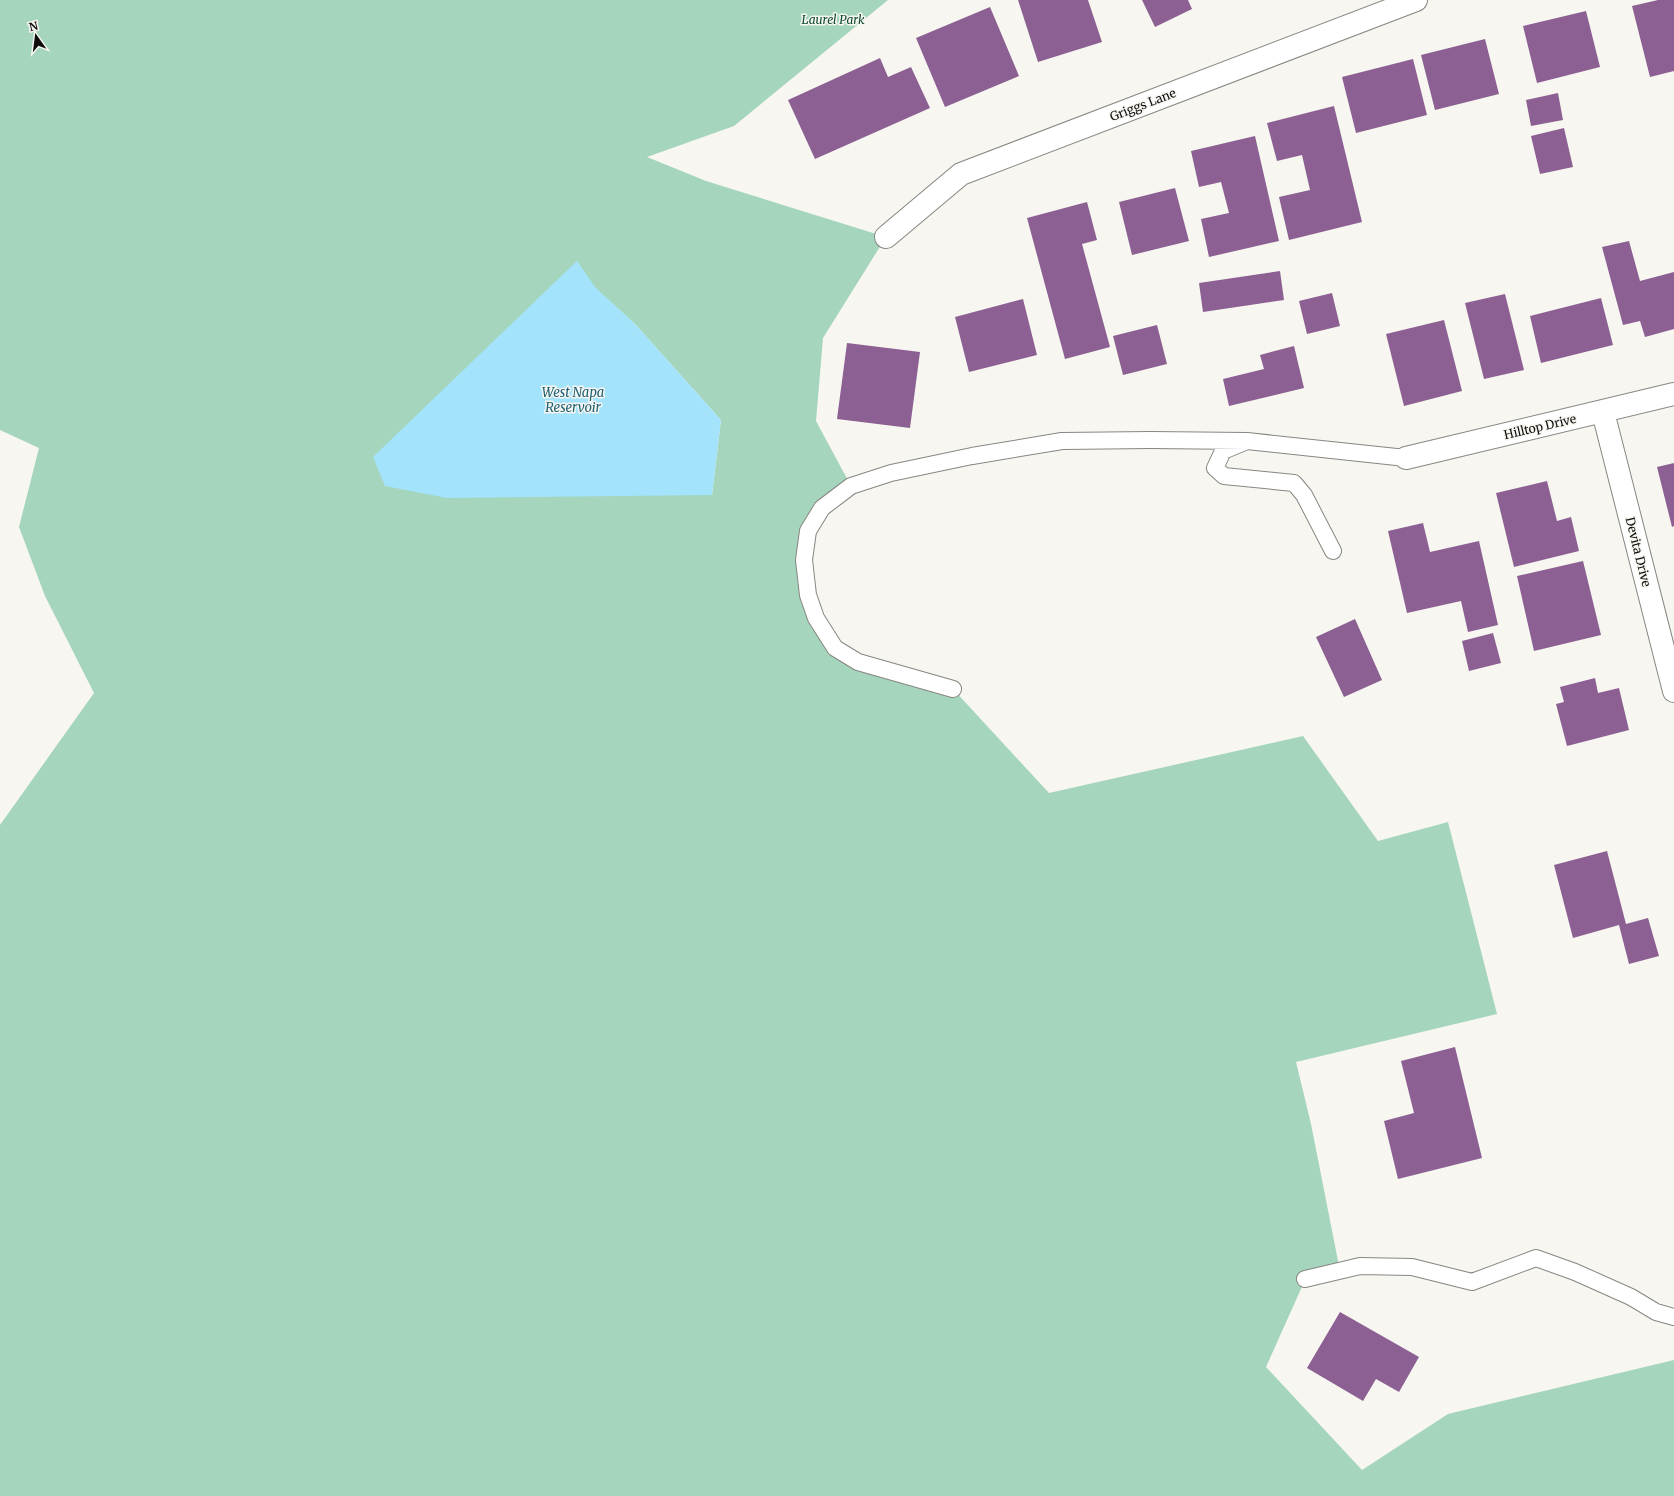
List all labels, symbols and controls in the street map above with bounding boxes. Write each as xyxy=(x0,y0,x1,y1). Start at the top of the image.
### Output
park label: Laurel Park xyxy=(802,12,865,27)
north arrow xyxy=(16,16,56,56)
text: N xyxy=(28,18,40,34)
street label: Griggs Lane xyxy=(1108,85,1178,124)
water label: West Napa Reservoir xyxy=(542,384,604,416)
street label: Hilltop Drive xyxy=(1502,411,1577,442)
street label: Devita Drive xyxy=(1623,515,1654,588)

